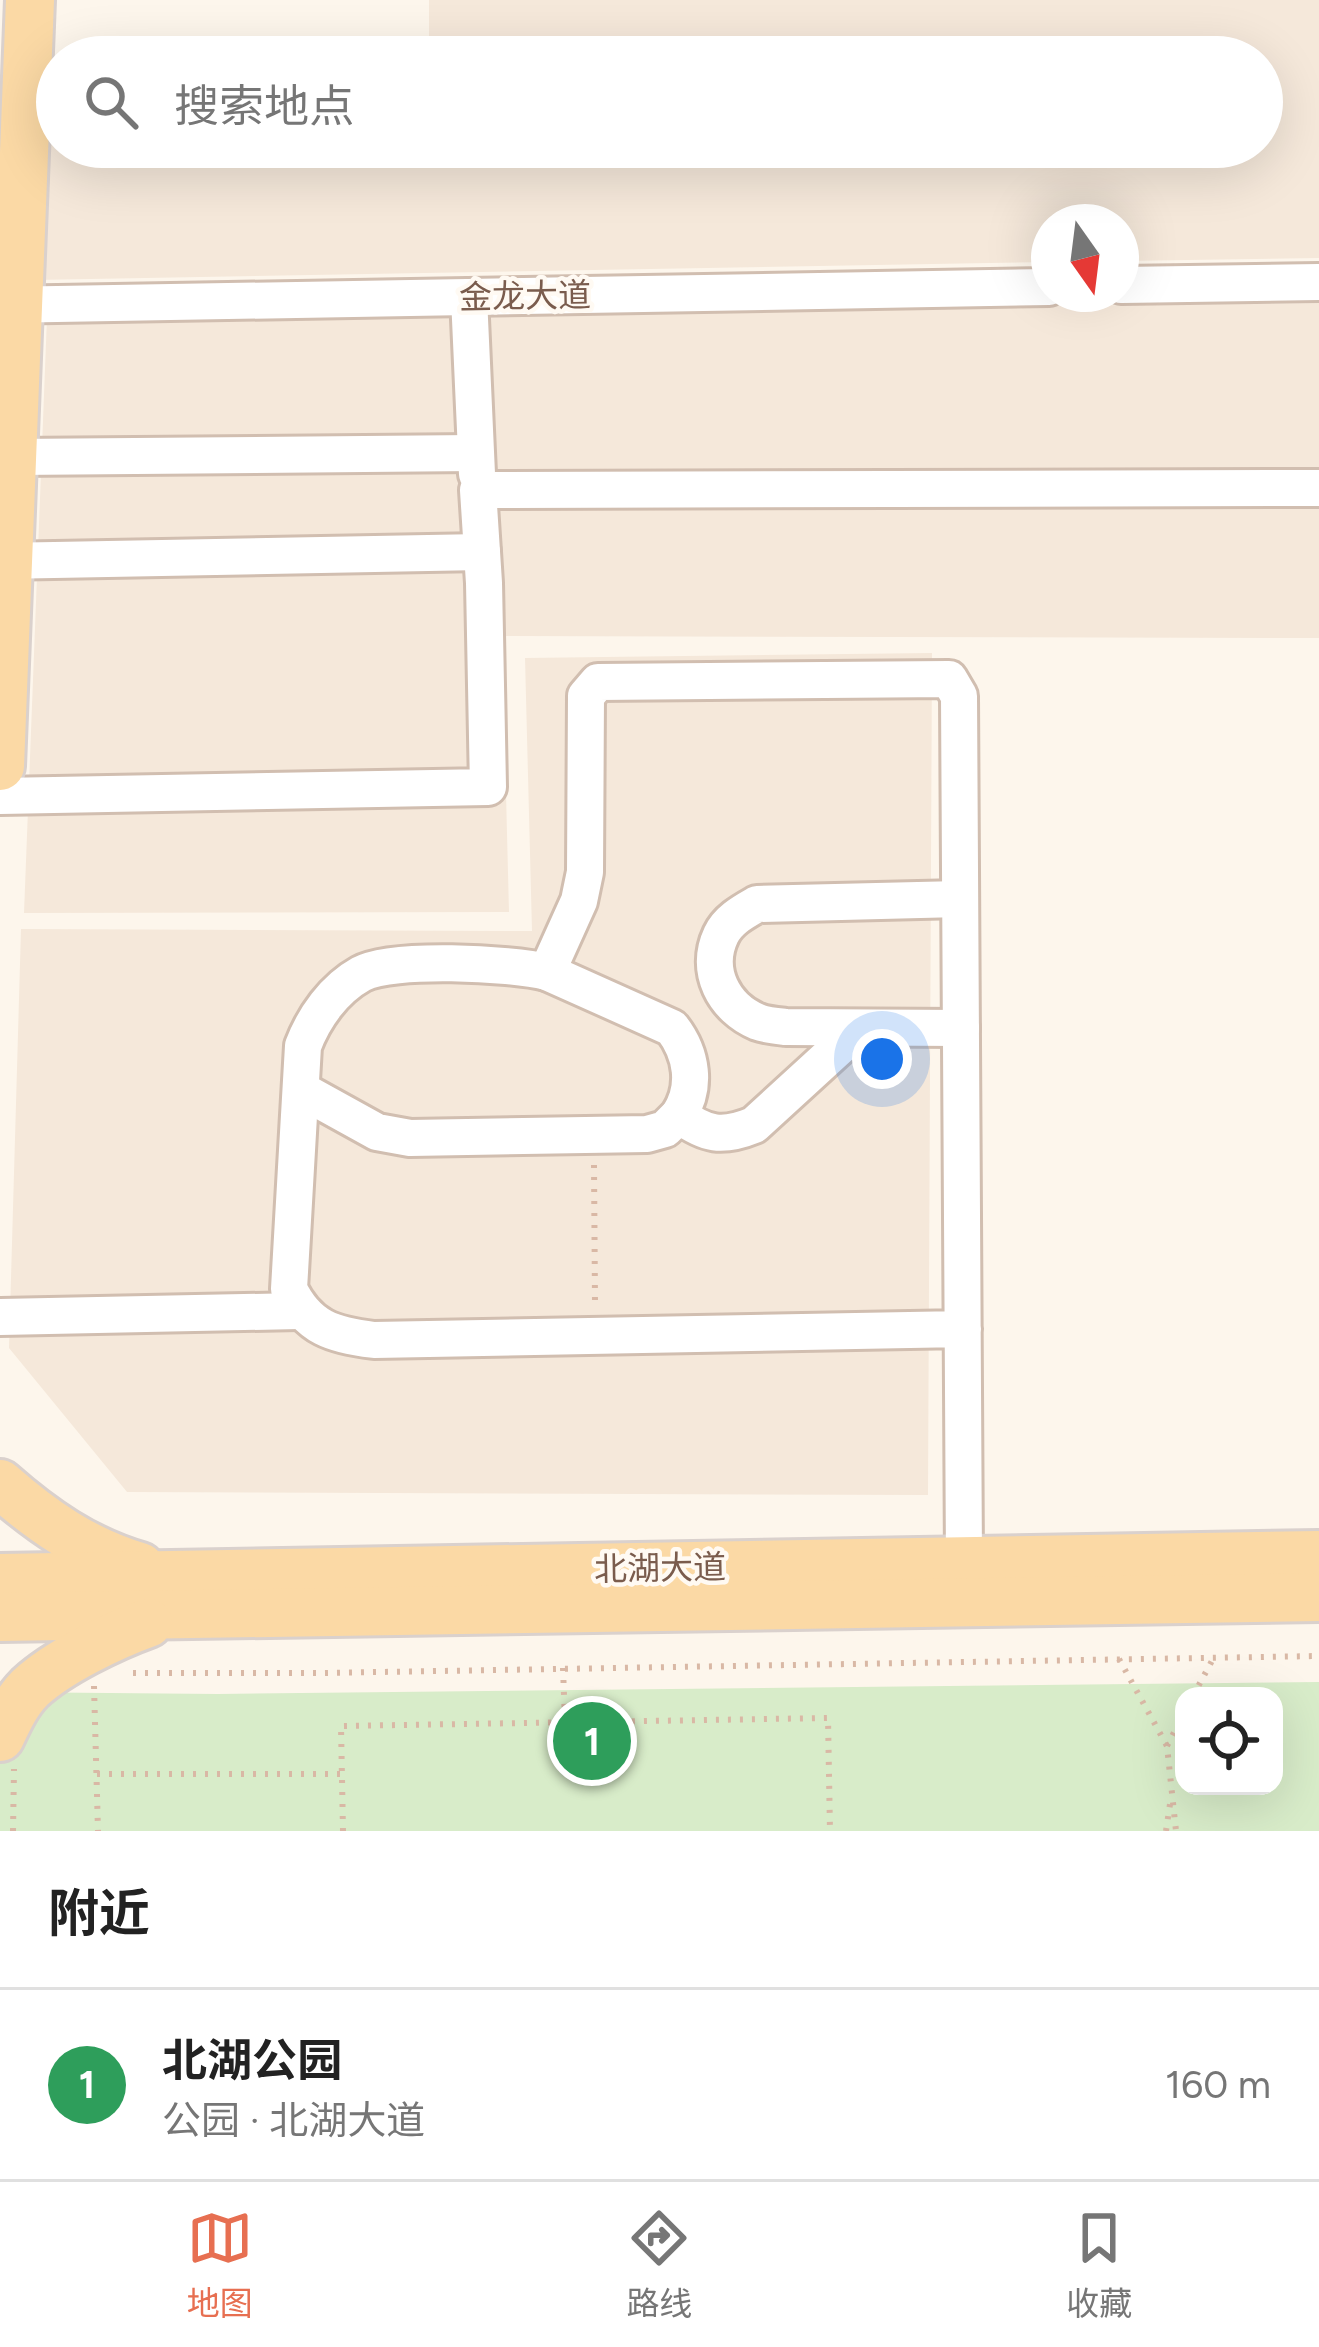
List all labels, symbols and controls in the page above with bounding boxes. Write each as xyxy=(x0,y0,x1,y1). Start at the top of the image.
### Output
search box xyxy=(36,36,1283,168)
icon: search xyxy=(78,69,144,135)
text: 搜索地点 xyxy=(174,79,354,133)
north arrow xyxy=(1031,204,1139,312)
street label: 金龙大道 xyxy=(459,275,591,317)
your location xyxy=(852,1029,912,1089)
street label: 北湖大道 xyxy=(594,1547,726,1589)
map controls xyxy=(1175,1687,1283,1795)
button: locate xyxy=(1175,1687,1283,1795)
pin: 1 xyxy=(553,1696,631,1786)
text: 附近 xyxy=(48,1883,150,1944)
text: 北湖公园 xyxy=(162,2033,342,2087)
text: 1 xyxy=(79,2061,95,2108)
text: 160 m xyxy=(1165,2061,1271,2108)
text: 公园 · 北湖大道 xyxy=(162,2097,425,2144)
tab: 地图 xyxy=(187,2205,253,2325)
tab: 路线 xyxy=(626,2205,692,2325)
tab: 收藏 xyxy=(1066,2205,1132,2325)

